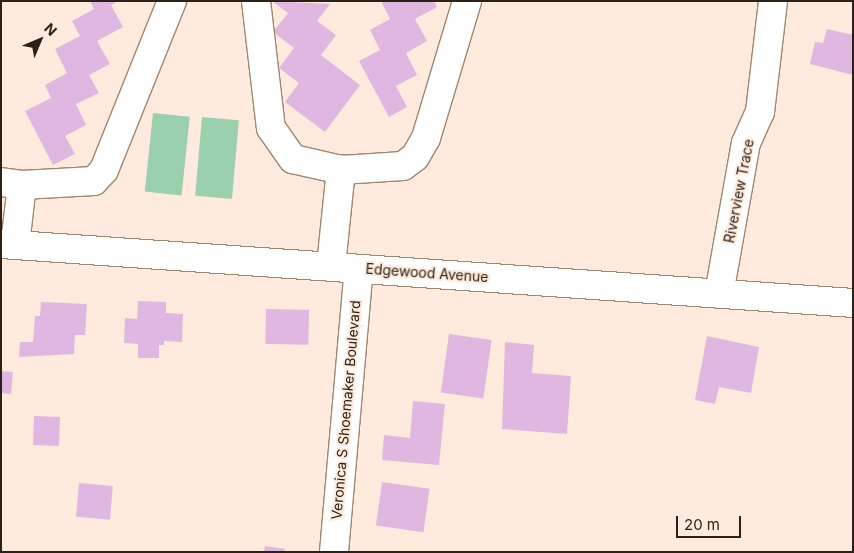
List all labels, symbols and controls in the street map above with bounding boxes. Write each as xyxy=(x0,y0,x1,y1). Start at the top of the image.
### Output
north arrow xyxy=(15,15,65,65)
text: N xyxy=(41,19,61,39)
street label: Riverview Trace xyxy=(721,137,757,245)
street label: Edgewood Avenue xyxy=(365,260,489,286)
street label: Veronica S Shoemaker Boulevard xyxy=(328,300,364,520)
scale bar xyxy=(679,506,744,538)
text: 20 m xyxy=(684,515,720,534)

